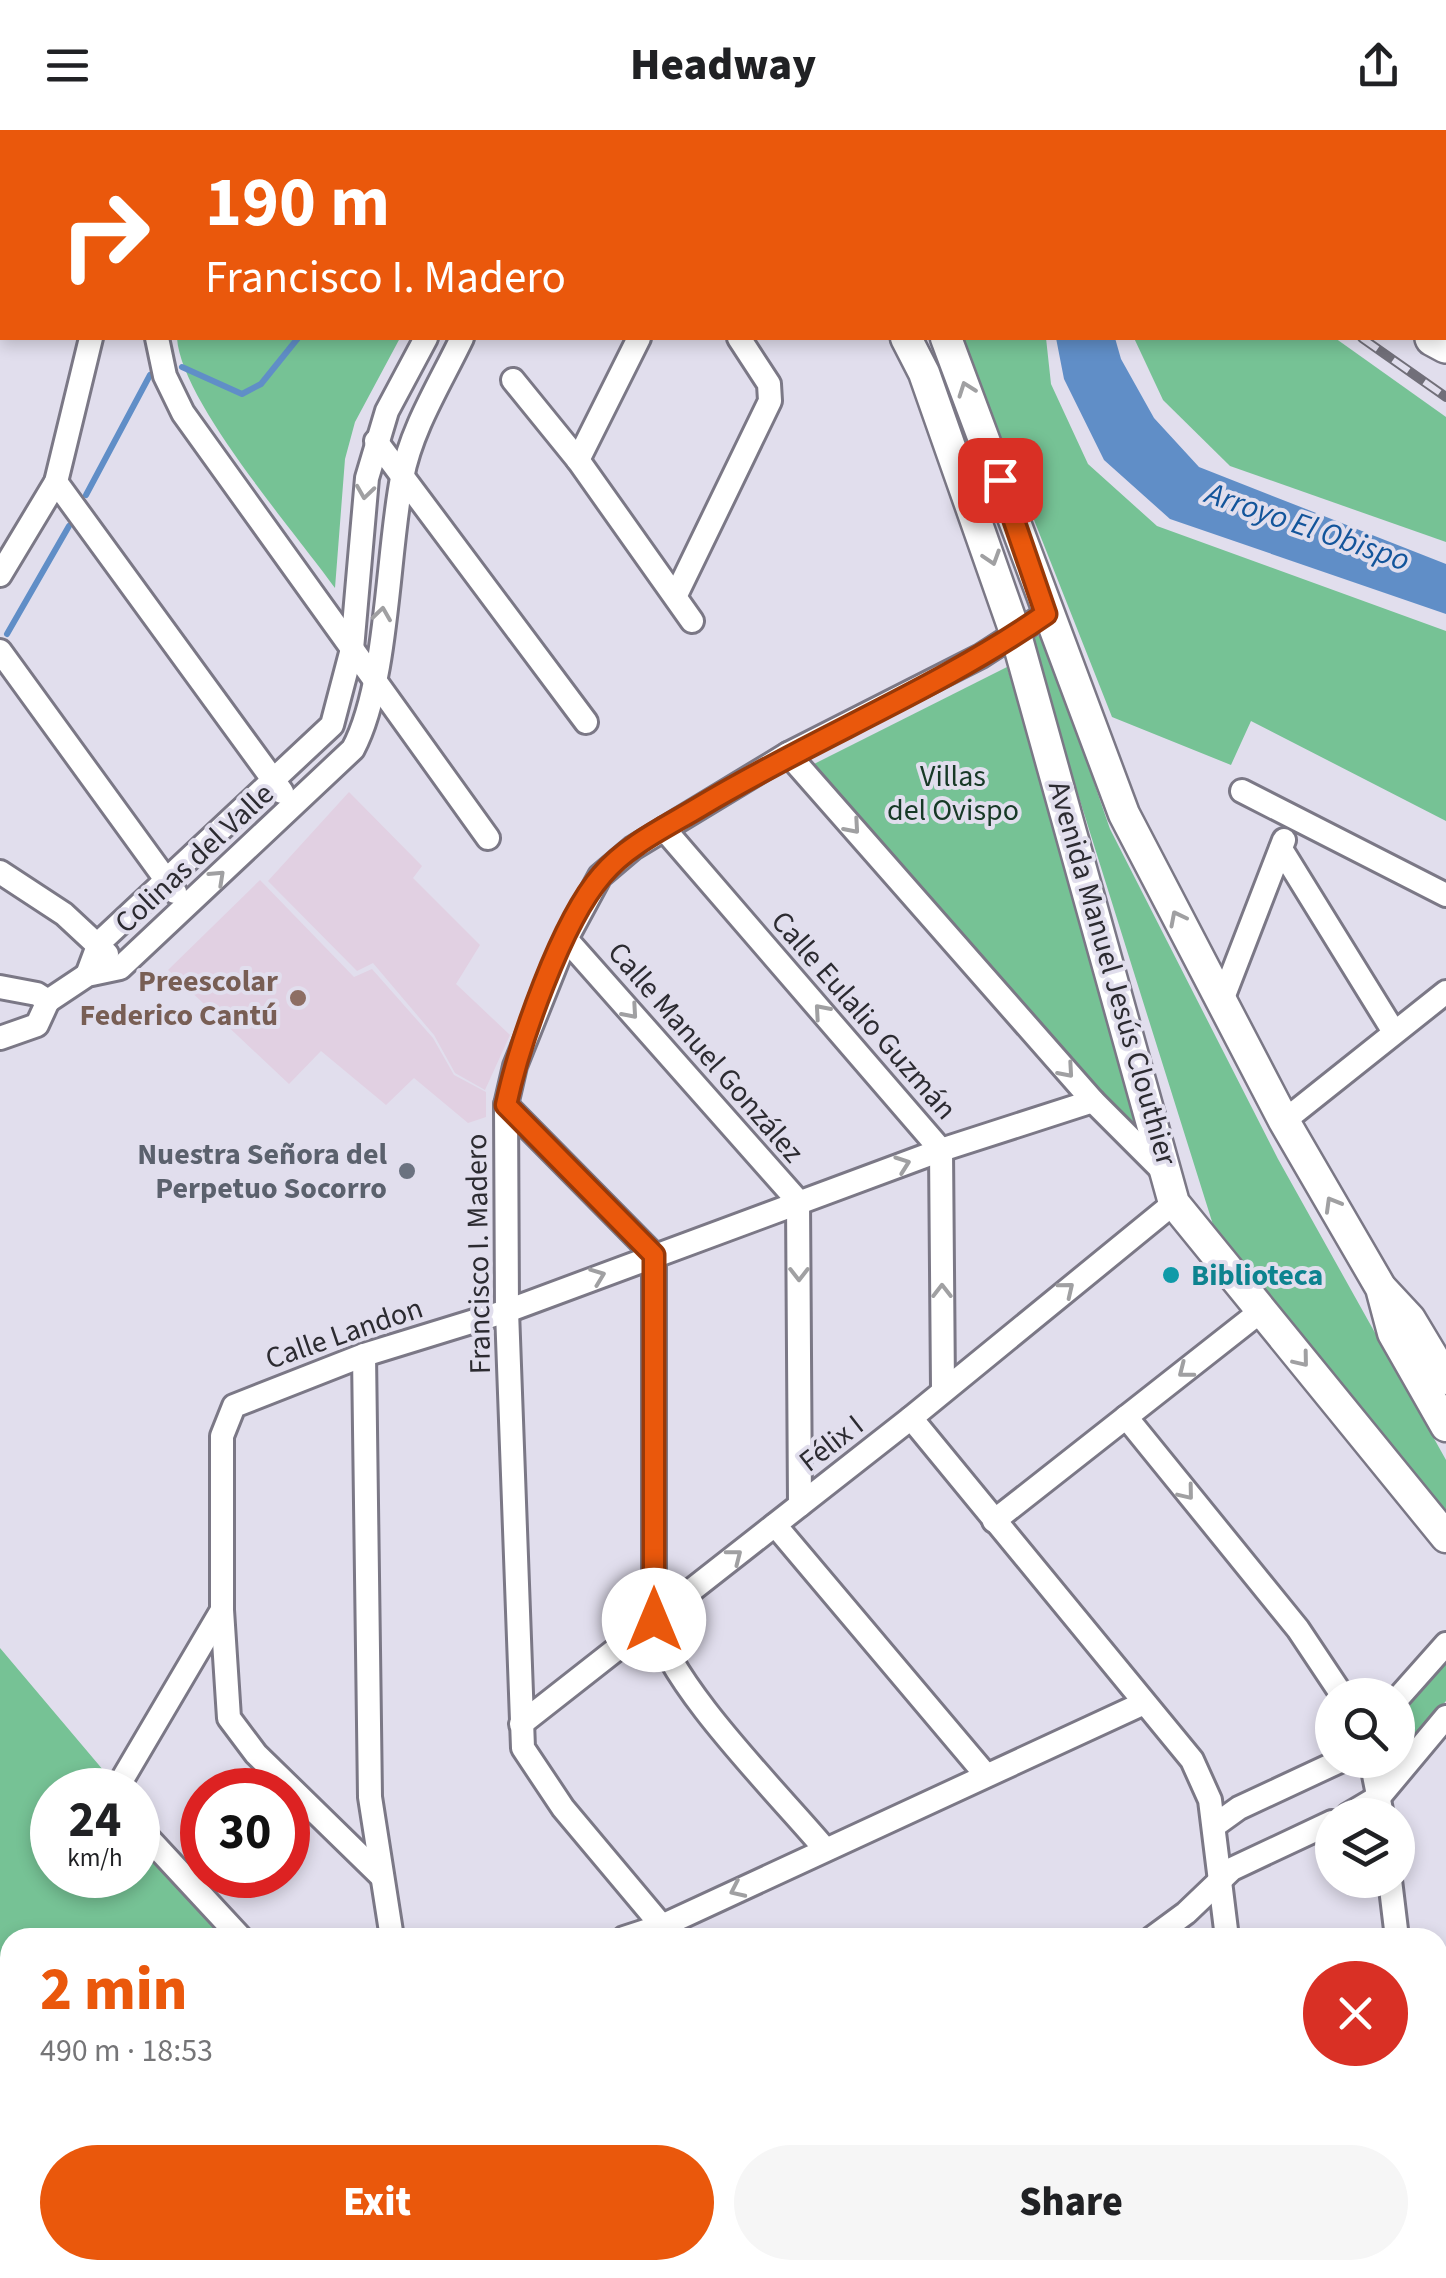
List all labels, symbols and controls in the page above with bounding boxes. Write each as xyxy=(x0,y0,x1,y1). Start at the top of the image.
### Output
text: Headway xyxy=(630,33,816,97)
icon: menu xyxy=(40,38,95,93)
icon: share xyxy=(1351,38,1406,93)
text: 190 m xyxy=(205,153,390,253)
icon: right xyxy=(40,170,170,300)
text: Francisco I. Madero xyxy=(205,246,566,310)
one-way arrow xyxy=(957,382,978,399)
pin xyxy=(958,438,1043,523)
icon: arrive xyxy=(973,453,1028,508)
water label: Arroyo El Obispo xyxy=(1198,470,1416,583)
one-way arrow xyxy=(356,484,377,500)
one-way arrow xyxy=(980,549,1001,566)
one-way arrow xyxy=(371,605,392,622)
park label: Villas del Ovispo xyxy=(887,755,1019,832)
street label: Colinas del Valle xyxy=(105,773,284,944)
street label: Avenida Manuel Jesús Clouthier xyxy=(1037,776,1188,1171)
one-way arrow xyxy=(841,815,859,834)
one-way arrow xyxy=(206,871,225,889)
street label: Calle Eulalio Guzmán xyxy=(761,901,967,1129)
one-way arrow xyxy=(1170,911,1189,929)
street label: Calle Manuel González xyxy=(597,932,814,1172)
place label: Preescolar Federico Cantú xyxy=(80,960,278,1037)
marker: Preescolar Federico Cantú xyxy=(287,987,309,1009)
one-way arrow xyxy=(619,1000,637,1019)
one-way arrow xyxy=(814,1004,832,1023)
one-way arrow xyxy=(1055,1059,1073,1078)
place label: Nuestra Señora del Perpetuo Socorro xyxy=(137,1133,387,1210)
street label: Francisco I. Madero xyxy=(455,1133,502,1375)
one-way arrow xyxy=(894,1155,911,1176)
marker: Nuestra Señora del Perpetuo Socorro xyxy=(396,1160,418,1182)
one-way arrow xyxy=(1324,1197,1344,1215)
place label: Biblioteca xyxy=(1191,1254,1323,1297)
marker: Biblioteca xyxy=(1160,1264,1182,1286)
one-way arrow xyxy=(788,1266,809,1282)
one-way arrow xyxy=(588,1268,606,1288)
one-way arrow xyxy=(931,1283,953,1298)
one-way arrow xyxy=(1056,1283,1074,1301)
street label: Calle Landon xyxy=(260,1286,429,1380)
one-way arrow xyxy=(1290,1349,1308,1367)
one-way arrow xyxy=(1178,1359,1196,1377)
street label: Félix I xyxy=(790,1404,873,1482)
one-way arrow xyxy=(1175,1482,1193,1500)
one-way arrow xyxy=(724,1550,742,1568)
position arrow xyxy=(602,1568,706,1672)
map controls xyxy=(1315,1678,1415,1898)
button: search xyxy=(1315,1678,1415,1778)
speed limit sign: 30 xyxy=(180,1768,310,1898)
text: 24 xyxy=(69,1785,121,1856)
button: layers xyxy=(1315,1798,1415,1898)
text: km/h xyxy=(67,1840,123,1876)
one-way arrow xyxy=(729,1878,747,1898)
text: 2 min xyxy=(40,1948,187,2033)
button: close xyxy=(1303,1961,1408,2066)
text: 490 m · 18:53 xyxy=(40,2028,213,2074)
button: Exit xyxy=(40,2145,714,2260)
button: Share xyxy=(734,2145,1408,2260)

